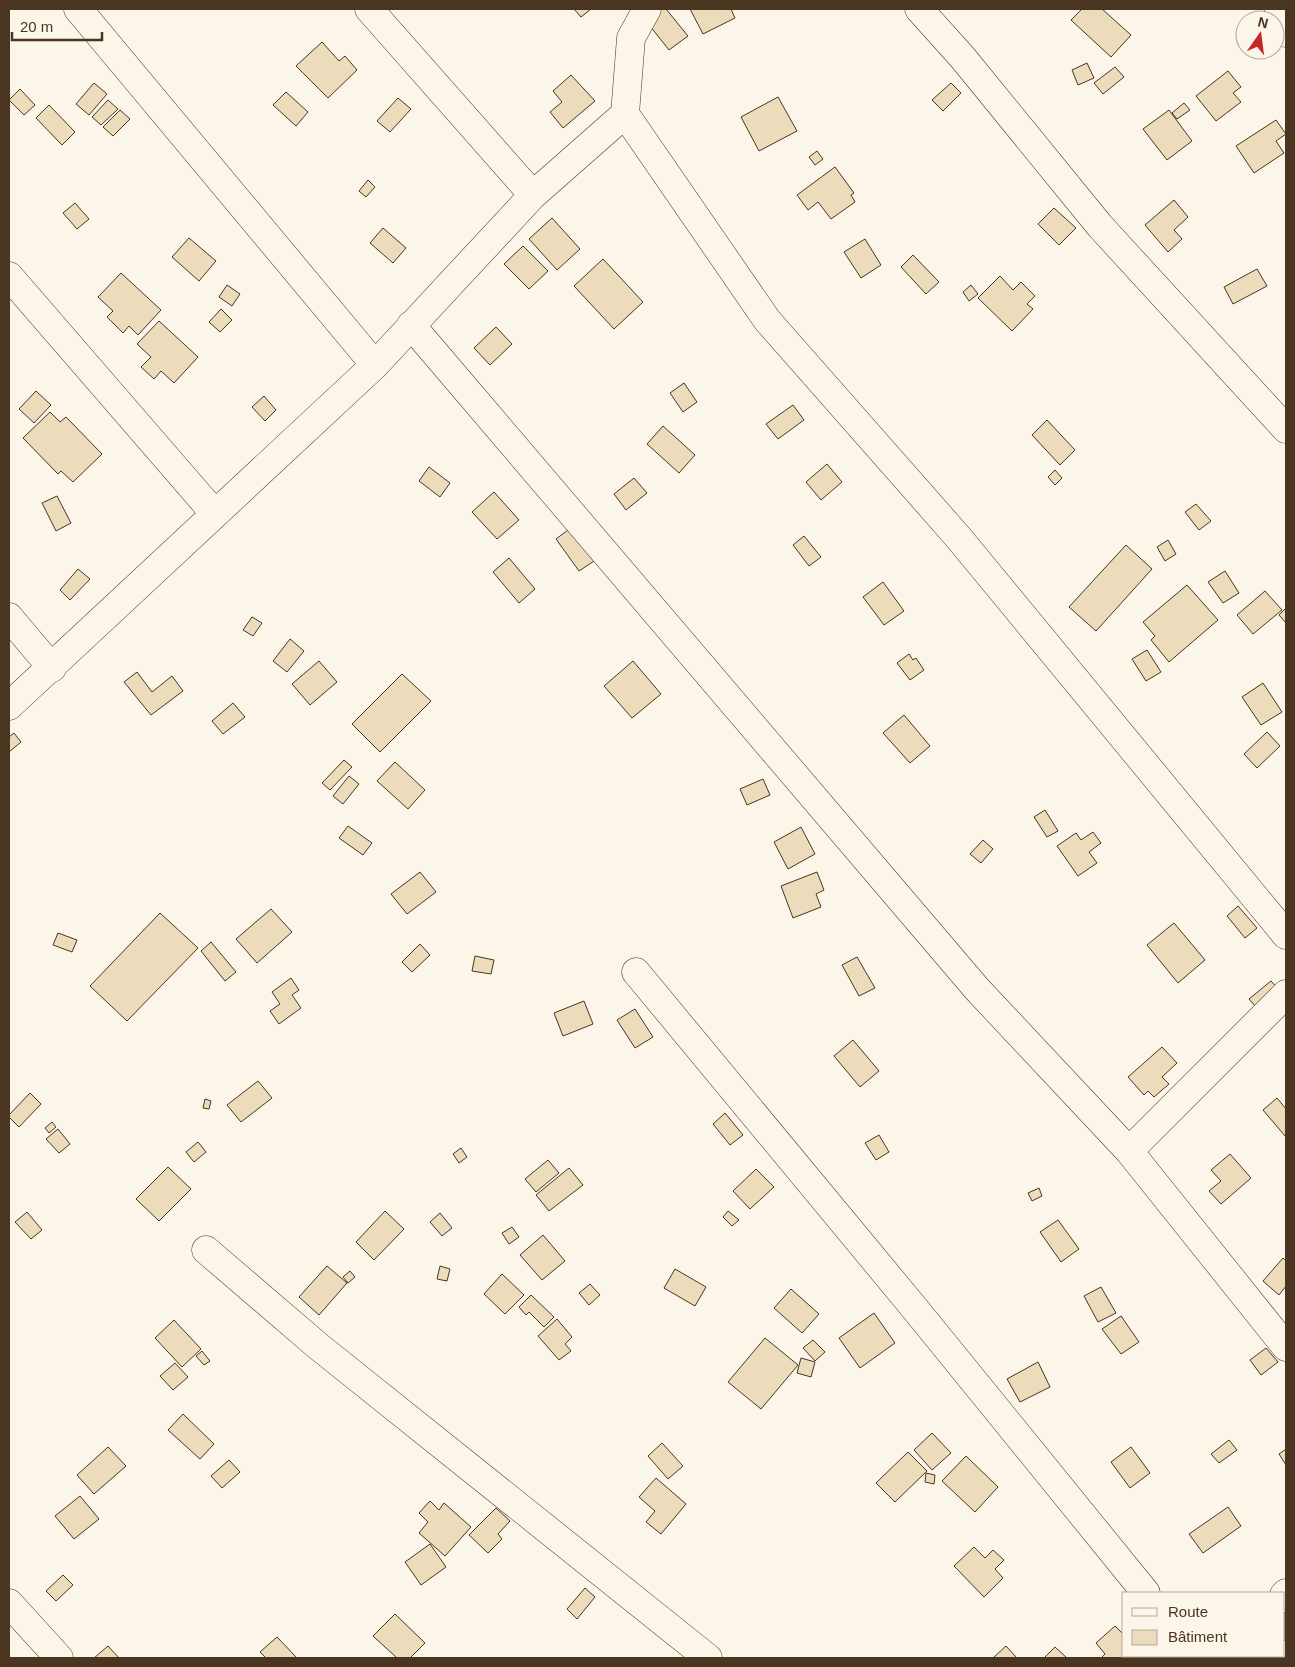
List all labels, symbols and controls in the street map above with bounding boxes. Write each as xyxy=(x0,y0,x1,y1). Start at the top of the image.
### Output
scale bar xyxy=(12,10,102,42)
north arrow xyxy=(1235,10,1285,60)
text: N xyxy=(1256,13,1270,31)
text: 20 m xyxy=(20,18,53,35)
legend xyxy=(1122,1592,1285,1657)
text: Route xyxy=(1168,1603,1208,1620)
text: Bâtiment xyxy=(1168,1628,1228,1645)

